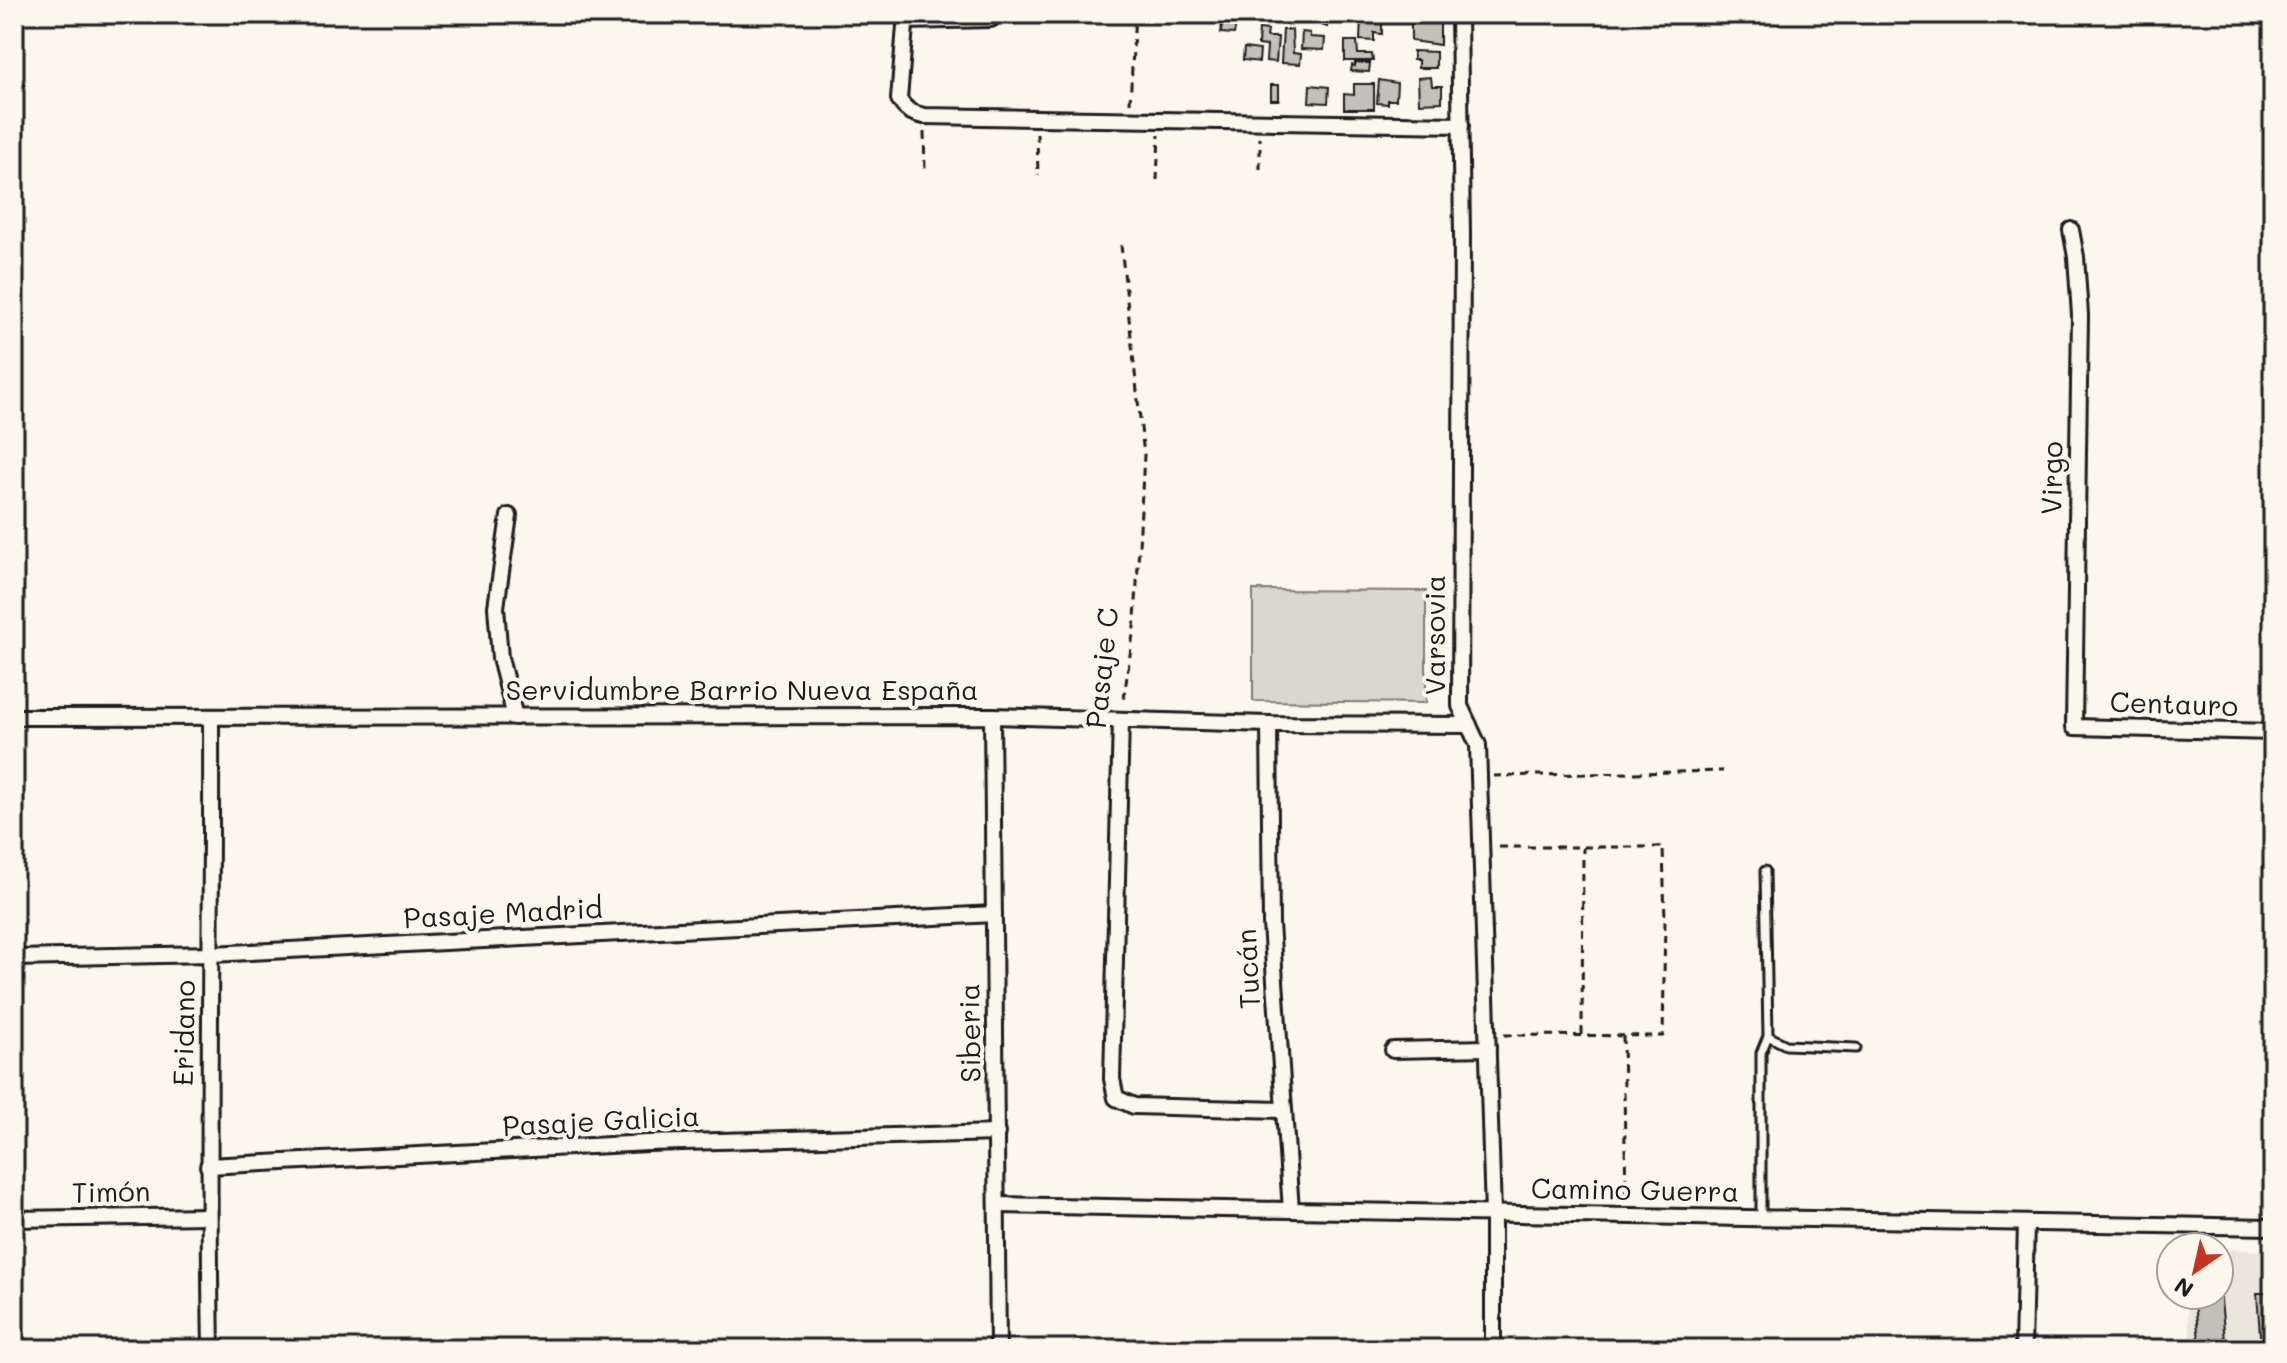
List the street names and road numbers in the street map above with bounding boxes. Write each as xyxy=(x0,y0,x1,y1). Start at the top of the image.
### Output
street label: Virgo xyxy=(2032,441,2070,515)
street label: Varsovia xyxy=(1416,575,1452,695)
street label: Pasaje C xyxy=(1077,606,1125,730)
street label: Servidumbre Barrio Nueva España xyxy=(505,671,979,707)
street label: Centauro xyxy=(2109,683,2239,723)
street label: Pasaje Madrid xyxy=(403,889,603,935)
street label: Tucán xyxy=(1227,928,1267,1010)
street label: Eridano xyxy=(164,980,202,1086)
street label: Siberia xyxy=(950,983,988,1083)
street label: Pasaje Galicia xyxy=(501,1097,701,1143)
street label: Camino Guerra xyxy=(1531,1169,1739,1209)
street label: Timón xyxy=(71,1172,151,1210)

